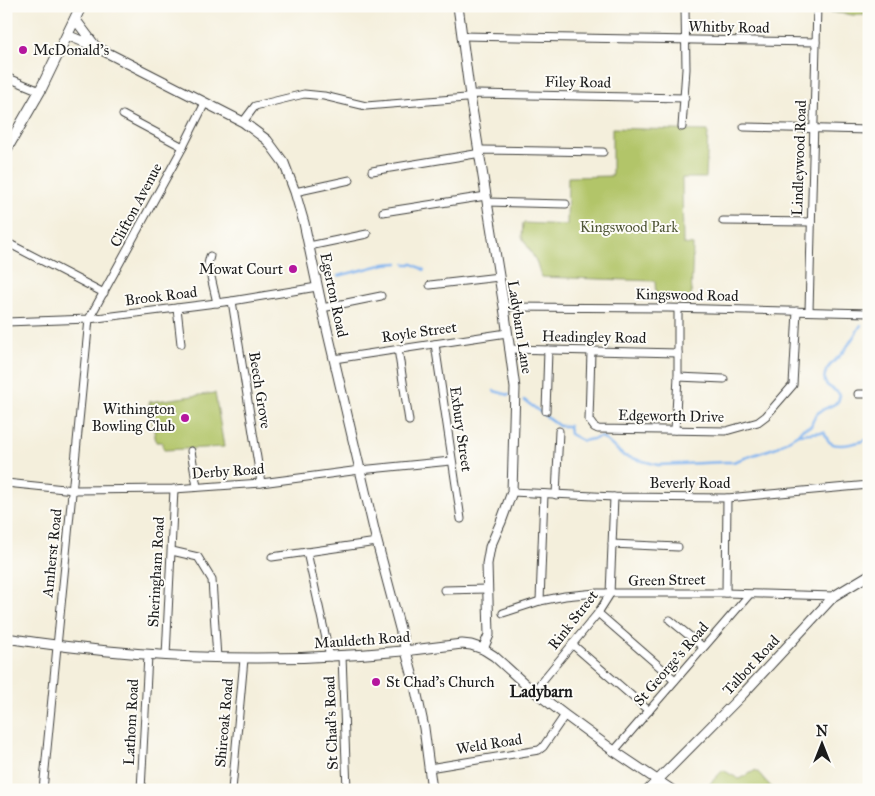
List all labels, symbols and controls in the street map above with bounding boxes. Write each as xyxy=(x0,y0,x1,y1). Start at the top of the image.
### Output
street label: Whitby Road xyxy=(688,17,770,37)
place label: McDonald's xyxy=(33,41,109,59)
marker: McDonald's xyxy=(17,44,29,56)
street label: Filey Road xyxy=(545,72,612,92)
street label: Lindleywood Road xyxy=(788,99,810,216)
street label: Clifton Avenue xyxy=(106,160,166,250)
park label: Kingswood Park xyxy=(580,218,678,236)
street label: Egerton Road xyxy=(316,251,352,339)
place label: Mowat Court xyxy=(199,260,284,278)
marker: Mowat Court xyxy=(287,263,299,275)
street label: Ladybarn Lane xyxy=(504,279,536,375)
street label: Brook Road xyxy=(124,283,199,309)
street label: Kingswood Road xyxy=(635,285,739,305)
street label: Royle Street xyxy=(380,318,458,346)
street label: Headingley Road xyxy=(542,327,647,347)
street label: Beech Grove xyxy=(245,350,275,430)
street label: Exbury Street xyxy=(446,385,476,473)
place label: Withington Bowling Club xyxy=(92,400,175,435)
street label: Edgeworth Drive xyxy=(618,406,724,426)
marker: Withington Bowling Club xyxy=(179,412,191,424)
street label: Derby Road xyxy=(191,459,266,483)
street label: Beverly Road xyxy=(650,474,731,492)
street label: Amherst Road xyxy=(38,507,66,599)
street label: Sheringham Road xyxy=(144,516,168,628)
street label: Green Street xyxy=(628,570,707,590)
street label: Rink Street xyxy=(544,586,602,653)
street label: St George's Road xyxy=(630,618,713,710)
street label: Mauldeth Road xyxy=(313,628,411,652)
street label: Talbot Road xyxy=(719,631,784,699)
place label: St Chad's Church xyxy=(386,673,495,691)
street label: St Chad's Road xyxy=(320,675,342,770)
marker: St Chad's Church xyxy=(370,676,382,688)
street label: Shireoak Road xyxy=(211,677,237,768)
street label: Lathom Road xyxy=(120,678,142,766)
district label: Ladybarn xyxy=(509,682,573,702)
north arrow xyxy=(798,718,848,768)
text: N xyxy=(816,723,828,740)
street label: Weld Road xyxy=(455,730,524,758)

